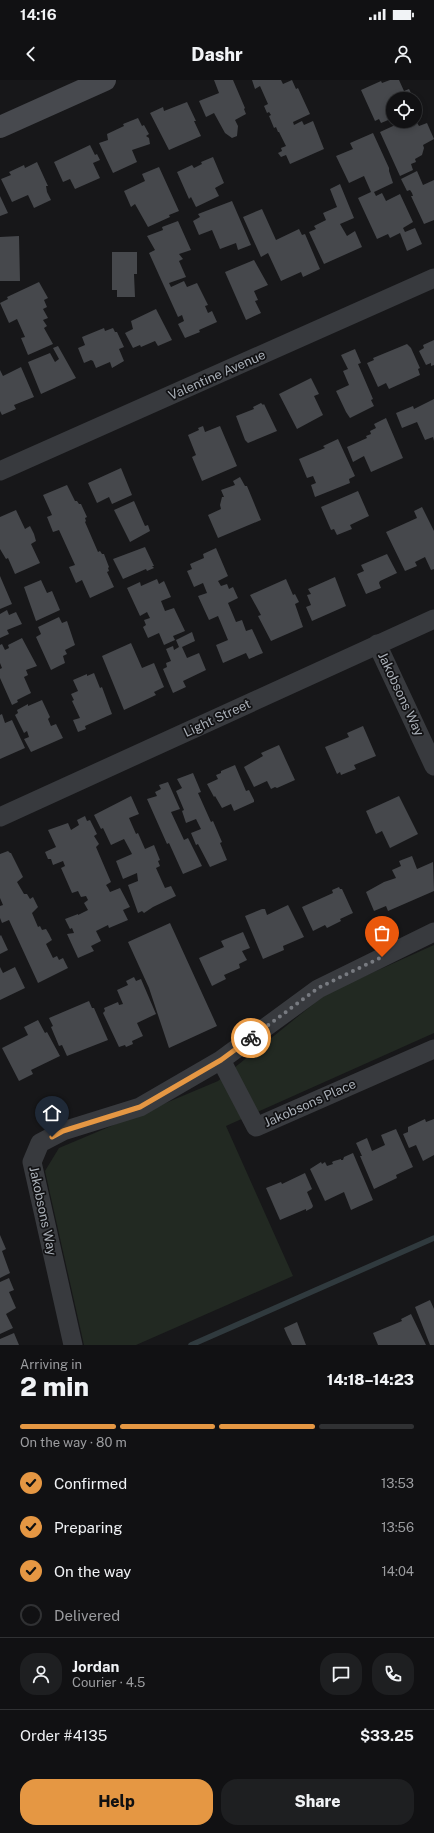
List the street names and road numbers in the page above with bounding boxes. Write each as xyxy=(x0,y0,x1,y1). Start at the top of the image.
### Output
street label: Valentine Avenue xyxy=(166,347,268,403)
street label: Jakobsons Way xyxy=(375,650,427,738)
street label: Light Street xyxy=(181,696,253,740)
street label: Jakobsons Place xyxy=(262,1076,358,1130)
street label: Jakobsons Way xyxy=(26,1165,60,1257)

